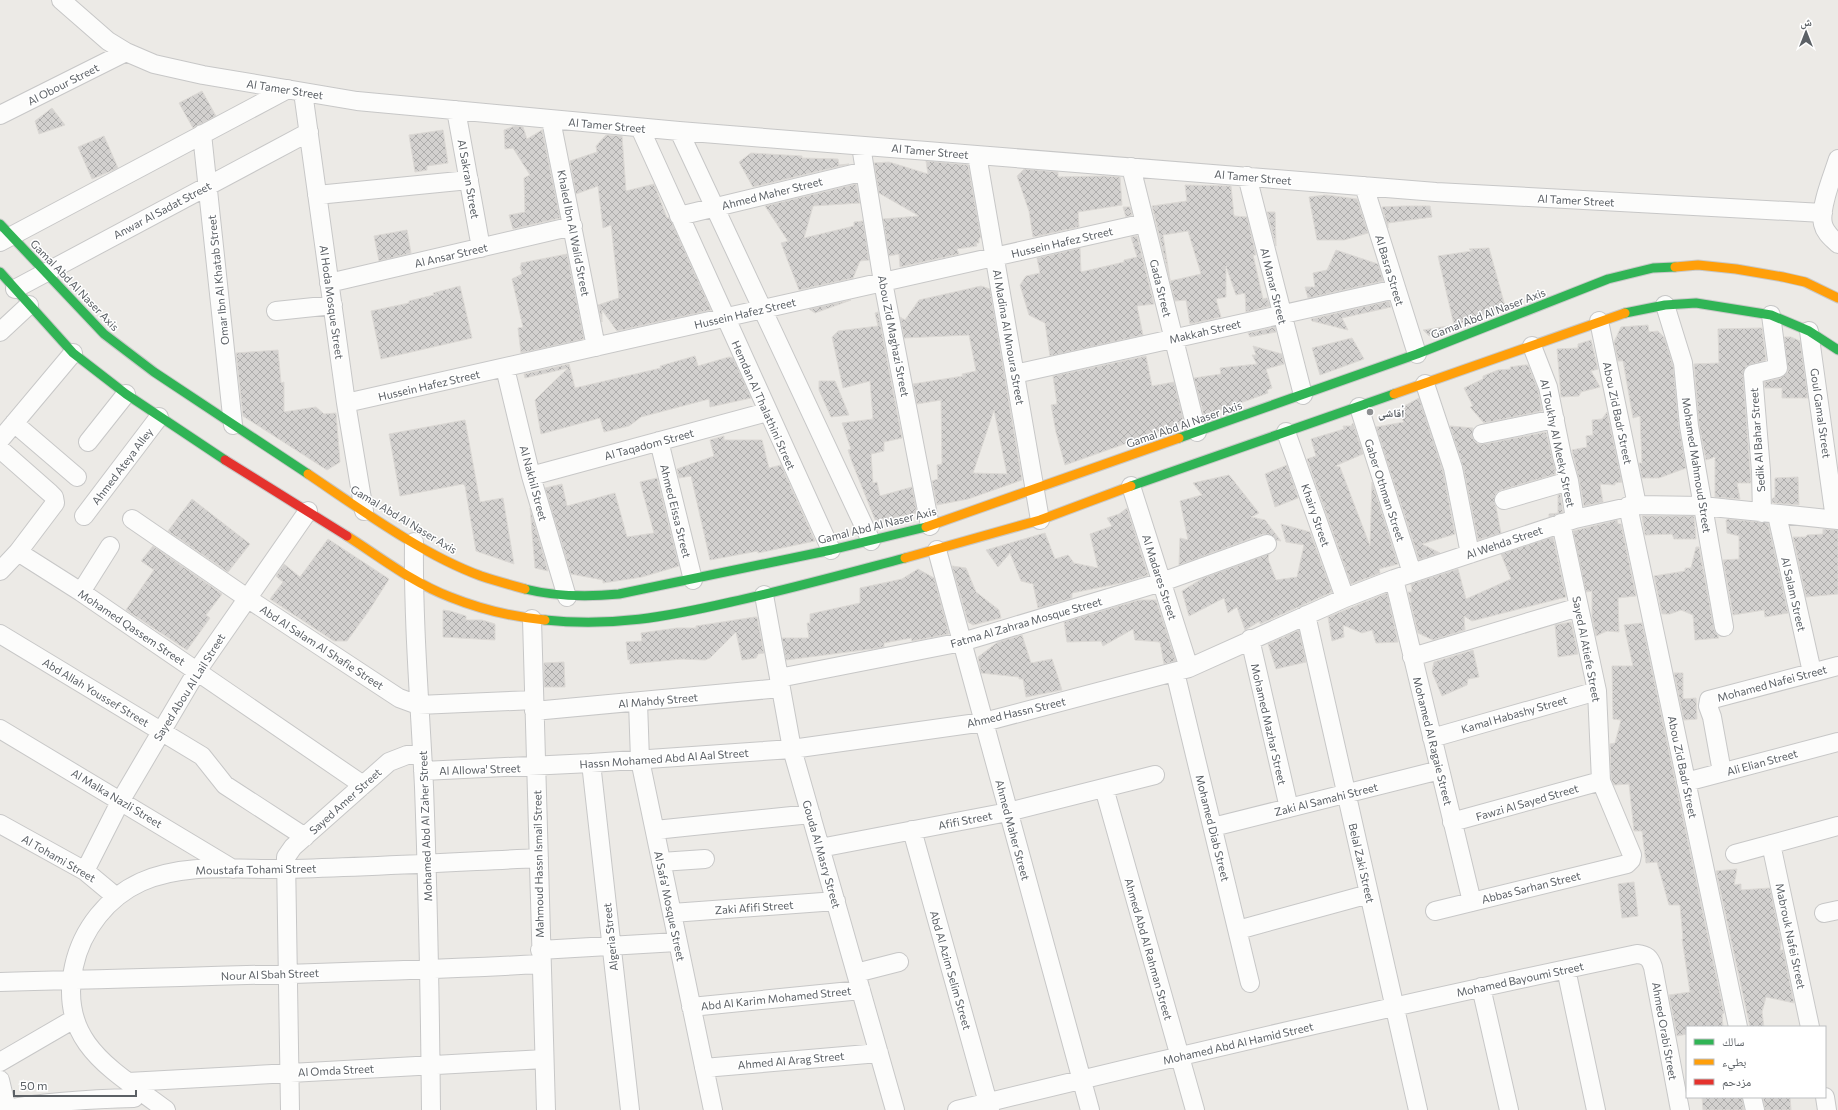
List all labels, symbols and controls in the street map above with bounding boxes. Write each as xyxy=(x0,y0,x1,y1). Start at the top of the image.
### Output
north arrow xyxy=(1786,12,1826,52)
text: ش xyxy=(1800,15,1812,30)
street label: Al Obour Street xyxy=(25,60,101,108)
street label: Al Tamer Street xyxy=(246,77,325,102)
street label: Al Tamer Street xyxy=(568,115,647,135)
street label: Al Sakran Street xyxy=(456,138,482,220)
street label: Al Tamer Street xyxy=(891,141,970,161)
street label: Al Tamer Street xyxy=(1214,167,1293,187)
street label: Khaled Ibn Al Walid Street xyxy=(555,169,593,298)
street label: Ahmed Maher Street xyxy=(720,174,824,212)
street label: Anwar Al Sadat Street xyxy=(111,178,214,241)
street label: Al Tamer Street xyxy=(1537,191,1615,209)
street label: Omar Ibn Al Khatab Street xyxy=(205,214,231,346)
street label: Hussein Hafez Street xyxy=(1010,224,1115,260)
street label: Al Basra Street xyxy=(1373,233,1407,308)
street label: Gamal Abd Al Naser Axis xyxy=(28,237,122,333)
street label: Al Ansar Street xyxy=(413,240,489,270)
street label: Al Hoda Mosque Street xyxy=(318,244,347,360)
street label: Al Manar Street xyxy=(1258,246,1290,326)
street label: Gada Street xyxy=(1148,258,1175,319)
street label: Al Madina Al Mnoura Street xyxy=(991,268,1027,406)
street label: Abou Zid Maghazi Street xyxy=(876,274,912,398)
street label: Gamal Abd Al Naser Axis xyxy=(1429,285,1547,341)
street label: Hussein Hafez Street xyxy=(693,295,798,331)
street label: Makkah Street xyxy=(1168,316,1243,346)
street label: Hemdan Al Thalathini Street xyxy=(730,338,799,472)
street label: Abou Zid Badr Street xyxy=(1601,361,1635,466)
street label: Hussein Hafez Street xyxy=(377,367,482,403)
street label: Goul Gamal Street xyxy=(1808,367,1834,459)
street label: Al Toukhy Al Meeky Street xyxy=(1538,378,1578,509)
street label: Sedik Al Bahar Street xyxy=(1747,387,1767,493)
street label: Mohamed Mahmoud Street xyxy=(1680,396,1714,534)
street label: Gamal Abd Al Naser Axis xyxy=(1124,398,1244,450)
place label: أقاشي xyxy=(1378,405,1404,421)
marker: أقاشي xyxy=(1365,407,1375,417)
street label: Ahmed Ateya Alley xyxy=(89,425,155,507)
street label: Al Taqadom Street xyxy=(603,426,696,462)
street label: Gaber Othman Street xyxy=(1362,437,1408,543)
street label: Al Nakhil Street xyxy=(518,444,550,523)
street label: Ahmed Eissa Street xyxy=(658,463,694,560)
street label: Gamal Abd Al Naser Axis xyxy=(348,482,460,556)
street label: Khairy Street xyxy=(1299,482,1333,549)
street label: Gamal Abd Al Naser Axis xyxy=(816,504,938,546)
street label: Al Wehda Street xyxy=(1464,523,1545,561)
street label: Al Madares Street xyxy=(1140,533,1180,622)
street label: Al Salam Street xyxy=(1779,555,1809,633)
street label: Mohamed Qassem Street xyxy=(76,586,188,668)
street label: Fatma Al Zahraa Mosque Street xyxy=(949,594,1104,650)
street label: Sayed Al Atiefe Street xyxy=(1570,595,1604,704)
street label: Abd Al Salam Al Shafie Street xyxy=(258,602,387,692)
street label: Sayed Abou Al Lail Street xyxy=(151,631,228,743)
street label: Abd Allah Youssef Street xyxy=(40,655,152,729)
street label: Mohamed Mazhar Street xyxy=(1249,662,1289,786)
street label: Mohamed Nafei Street xyxy=(1716,662,1829,704)
street label: Mohamed Al Ragaie Street xyxy=(1411,675,1455,807)
street label: Al Mahdy Street xyxy=(617,690,699,710)
street label: Kamal Habashy Street xyxy=(1459,692,1569,735)
street label: Ahmed Hassn Street xyxy=(965,694,1067,730)
street label: Abou Zid Badr Street xyxy=(1666,715,1700,820)
street label: Hassn Mohamed Abd Al Aal Street xyxy=(579,746,750,770)
street label: Ali Elian Street xyxy=(1725,746,1799,778)
street label: Mohamed Abd Al Zaher Street xyxy=(416,750,434,902)
street label: Al Allowa' Street xyxy=(439,761,522,777)
street label: Sayed Amer Street xyxy=(306,765,384,837)
street label: Al Malka Nazli Street xyxy=(69,766,165,831)
street label: Mohamed Diab Street xyxy=(1193,773,1233,883)
street label: Ahmed Maher Street xyxy=(993,778,1033,882)
street label: Zaki Al Samahi Street xyxy=(1273,780,1380,818)
street label: Fawzi Al Sayed Street xyxy=(1474,781,1580,823)
street label: Mahmoud Hassn Ismail Street xyxy=(530,789,546,938)
street label: Gouda Al Masry Street xyxy=(800,798,844,910)
street label: Afifi Street xyxy=(937,808,994,832)
street label: Belal Zaki Street xyxy=(1347,822,1378,905)
street label: Al Tohami Street xyxy=(20,832,99,885)
street label: Al Safa' Mosque Street xyxy=(652,850,688,963)
street label: Moustafa Tohami Street xyxy=(195,861,317,877)
street label: Abbas Sarhan Street xyxy=(1480,868,1582,906)
street label: Ahmed Abd Al Rahman Street xyxy=(1122,877,1176,1022)
street label: Mabrouk Nafei Street xyxy=(1773,882,1809,990)
street label: Zaki Afifi Street xyxy=(714,898,794,916)
street label: Algeria Street xyxy=(600,902,620,972)
street label: Abd Al Azim Selim Street xyxy=(928,909,974,1032)
street label: Mohamed Bayoumi Street xyxy=(1455,959,1585,999)
street label: Nour Al Sbah Street xyxy=(221,966,320,982)
street label: Ahmed Orabi Street xyxy=(1650,981,1680,1082)
street label: Abd Al Karim Mohamed Street xyxy=(700,984,852,1012)
street label: Mohamed Abd Al Hamid Street xyxy=(1162,1019,1315,1067)
legend xyxy=(1686,1026,1826,1098)
text: سالك xyxy=(1722,1034,1744,1048)
street label: Ahmed Al Arag Street xyxy=(737,1049,845,1071)
text: بطيء xyxy=(1722,1054,1746,1072)
street label: Al Omda Street xyxy=(298,1061,375,1078)
scale bar xyxy=(14,1072,136,1098)
text: مزدحم xyxy=(1722,1074,1751,1090)
text: 50 m xyxy=(20,1078,48,1092)

